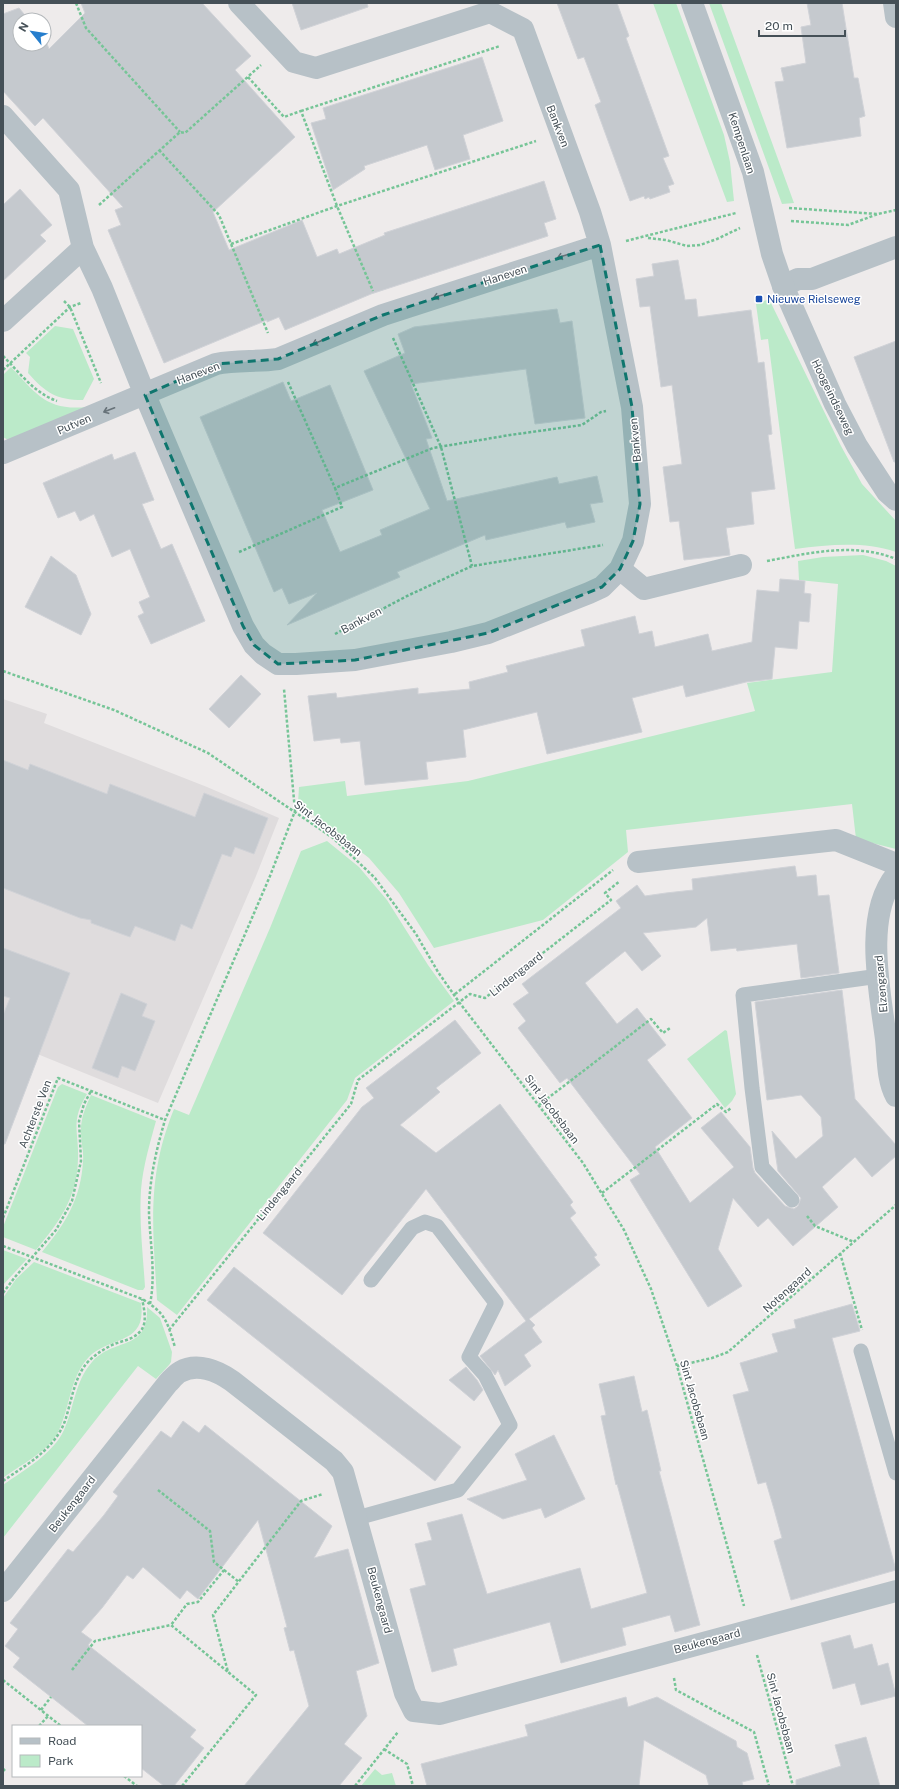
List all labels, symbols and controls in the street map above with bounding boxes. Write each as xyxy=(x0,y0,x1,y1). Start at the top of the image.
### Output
north arrow xyxy=(12,12,52,52)
scale bar xyxy=(759,12,845,38)
text: 20 m xyxy=(765,19,793,33)
text: N xyxy=(16,20,31,34)
street label: Bankven xyxy=(544,103,572,149)
street label: Kempenlaan xyxy=(726,111,758,175)
one-way arrow xyxy=(557,253,570,260)
street label: Haneven xyxy=(482,262,528,288)
one-way arrow xyxy=(433,293,446,300)
place label: Nieuwe Rielseweg xyxy=(767,293,861,305)
marker: Nieuwe Rielseweg xyxy=(754,294,764,304)
one-way arrow xyxy=(312,339,324,346)
street label: Hoogeindseweg xyxy=(810,357,857,437)
street label: Haneven xyxy=(175,359,221,387)
one-way arrow xyxy=(104,406,116,414)
street label: Putven xyxy=(55,412,93,436)
street label: Bankven xyxy=(627,417,643,463)
street label: Bankven xyxy=(339,604,383,636)
street label: Sint Jacobsbaan xyxy=(292,798,364,858)
street label: Lindengaard xyxy=(487,949,545,999)
street label: Elzengaard xyxy=(873,955,889,1013)
street label: Sint Jacobsbaan xyxy=(522,1072,582,1146)
street label: Achterste Ven xyxy=(17,1078,53,1150)
street label: Lindengaard xyxy=(254,1165,304,1223)
street label: Notengaard xyxy=(761,1265,813,1315)
street label: Sint Jacobsbaan xyxy=(678,1359,712,1441)
street label: Beukengaard xyxy=(46,1473,98,1535)
street label: Beukengaard xyxy=(365,1566,395,1634)
street label: Beukengaard xyxy=(673,1626,741,1656)
street label: Sint Jacobsbaan xyxy=(764,1671,798,1755)
legend xyxy=(12,1725,142,1777)
text: Road xyxy=(48,1734,76,1748)
text: Park xyxy=(48,1754,74,1768)

